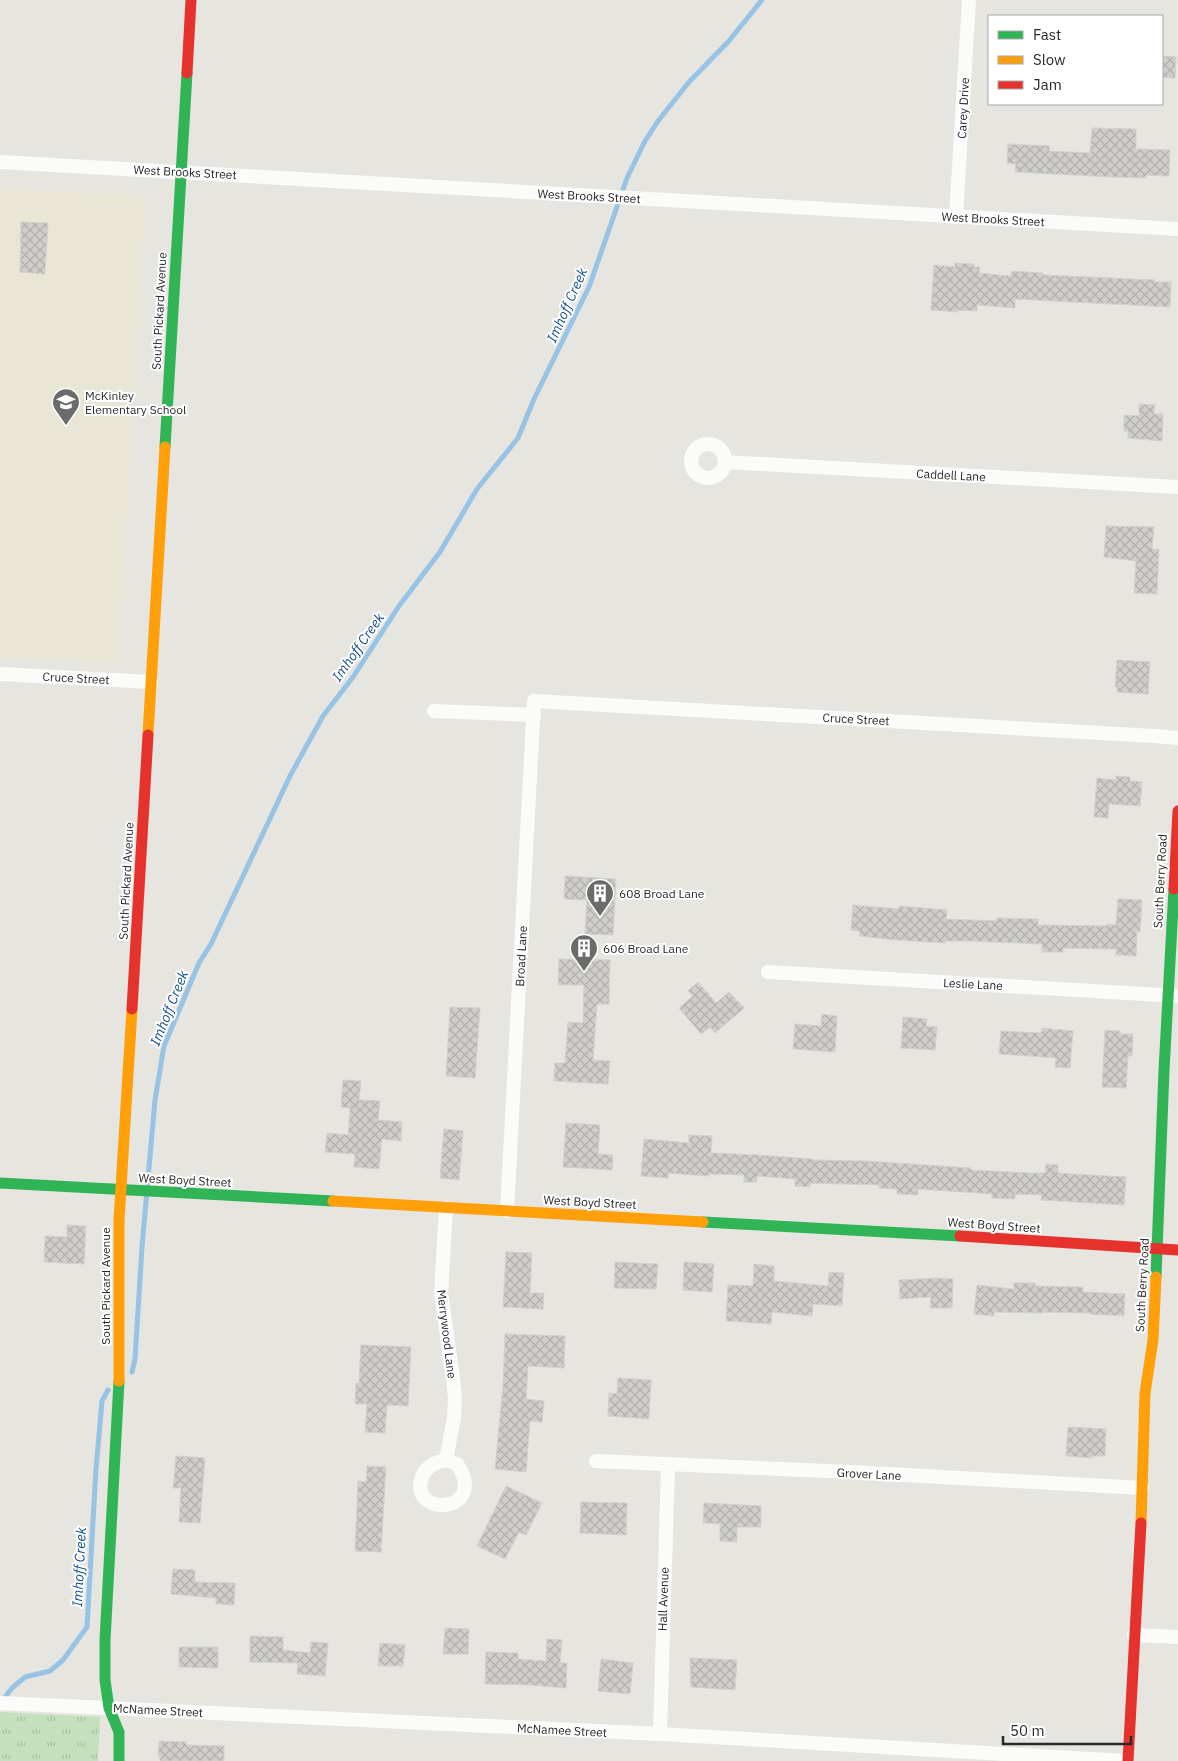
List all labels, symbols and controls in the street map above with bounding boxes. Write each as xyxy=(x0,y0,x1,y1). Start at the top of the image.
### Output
legend xyxy=(988,15,1163,105)
text: Fast xyxy=(1033,25,1061,44)
text: Slow xyxy=(1033,50,1066,69)
text: Jam xyxy=(1033,75,1062,94)
street label: Carey Drive xyxy=(954,77,972,139)
street label: West Brooks Street xyxy=(133,162,237,182)
street label: West Brooks Street xyxy=(537,186,641,206)
street label: West Brooks Street xyxy=(941,209,1045,229)
street label: South Pickard Avenue xyxy=(148,252,170,370)
water label: Imhoff Creek xyxy=(543,264,592,345)
school or university icon: McKinley Elementary School xyxy=(51,387,81,426)
place label: McKinley Elementary School xyxy=(85,388,186,417)
street label: Caddell Lane xyxy=(916,466,986,484)
water label: Imhoff Creek xyxy=(328,609,389,685)
street label: Cruce Street xyxy=(42,669,110,687)
street label: Cruce Street xyxy=(822,710,890,728)
street label: South Pickard Avenue xyxy=(115,822,137,940)
street label: South Berry Road xyxy=(1150,834,1170,928)
building icon: 608 Broad Lane xyxy=(585,878,615,917)
place label: 608 Broad Lane xyxy=(619,886,705,901)
street label: Broad Lane xyxy=(512,925,530,987)
building icon: 606 Broad Lane xyxy=(569,933,599,972)
place label: 606 Broad Lane xyxy=(603,941,689,956)
water label: Imhoff Creek xyxy=(146,967,193,1048)
street label: Leslie Lane xyxy=(943,975,1004,993)
street label: West Boyd Street xyxy=(138,1170,232,1190)
street label: West Boyd Street xyxy=(543,1192,637,1212)
street label: West Boyd Street xyxy=(947,1214,1041,1236)
street label: South Pickard Avenue xyxy=(98,1227,113,1345)
street label: South Berry Road xyxy=(1132,1238,1152,1332)
street label: Merrywood Lane xyxy=(434,1289,460,1380)
street label: Grover Lane xyxy=(836,1465,902,1483)
water label: Imhoff Creek xyxy=(68,1526,90,1607)
street label: Hall Avenue xyxy=(654,1566,672,1631)
street label: McNamee Street xyxy=(113,1700,203,1720)
scale bar xyxy=(1003,1714,1130,1746)
street label: McNamee Street xyxy=(517,1720,607,1740)
text: 50 m xyxy=(1010,1721,1045,1740)

